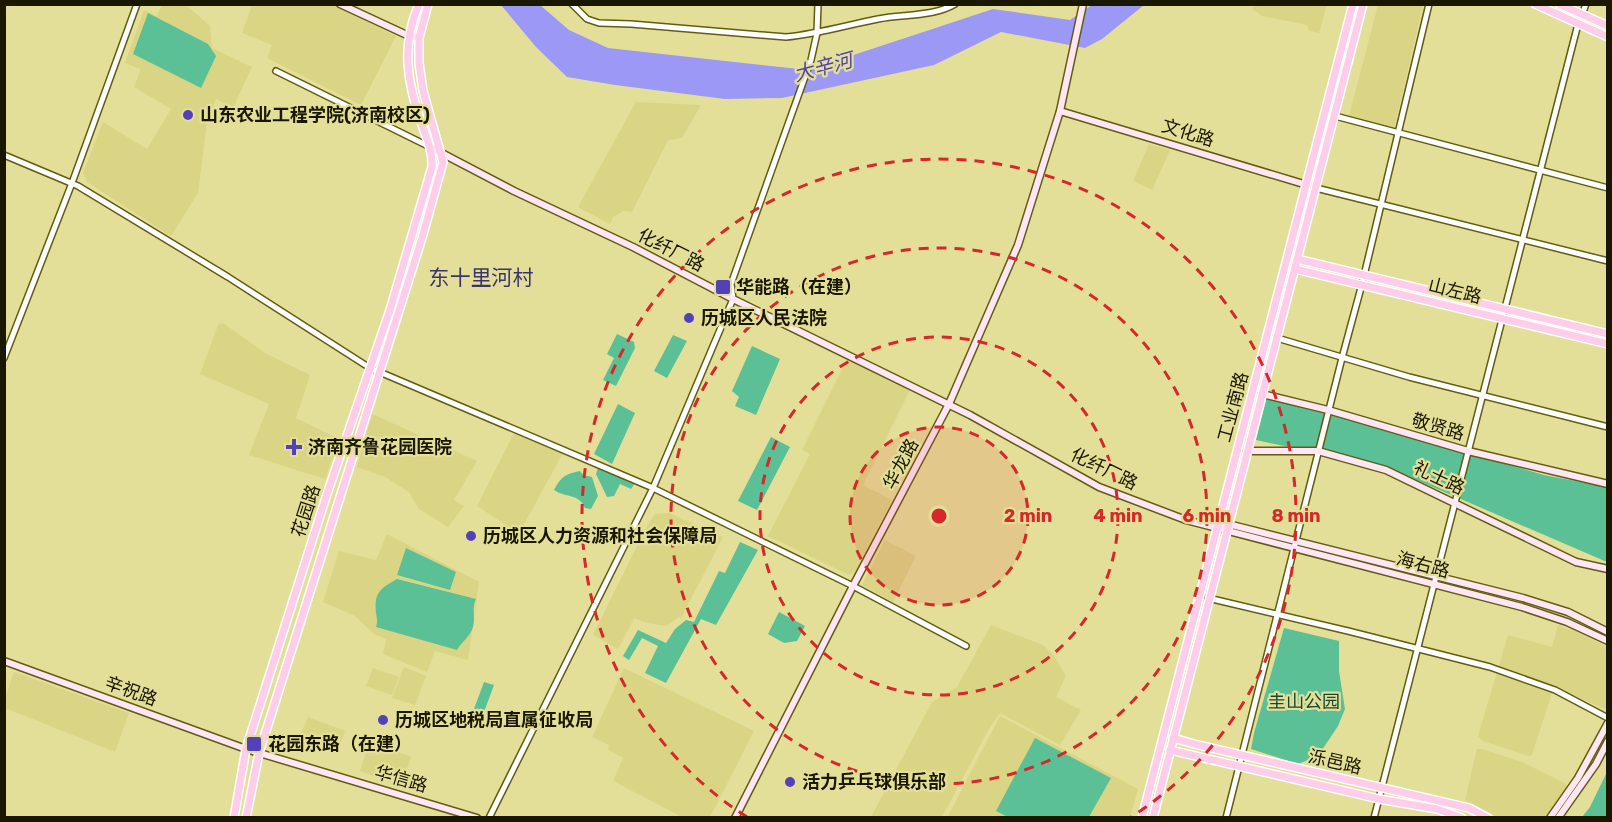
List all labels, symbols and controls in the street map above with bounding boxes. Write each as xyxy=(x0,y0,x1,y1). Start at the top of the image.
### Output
water label: 大辛河 xyxy=(791,47,859,86)
place label: 山东农业工程学院(济南校区) xyxy=(200,104,430,126)
marker: 山东农业工程学院(济南校区) xyxy=(181,108,195,122)
street label: 文化路 xyxy=(1159,115,1217,151)
street label: 化纤厂路 xyxy=(634,224,708,276)
district label: 东十里河村 xyxy=(429,265,534,290)
street label: 山左路 xyxy=(1426,274,1484,308)
place label: 华能路（在建） xyxy=(736,276,862,298)
marker: 华能路（在建） xyxy=(714,278,732,296)
place label: 历城区人民法院 xyxy=(701,307,827,329)
marker: 历城区人民法院 xyxy=(682,311,696,325)
street label: 工业南路 xyxy=(1213,369,1253,445)
street label: 敬贤路 xyxy=(1409,409,1467,445)
street label: 华龙路 xyxy=(879,435,923,493)
place label: 济南齐鲁花园医院 xyxy=(308,436,452,458)
marker: 济南齐鲁花园医院 xyxy=(285,438,303,456)
street label: 化纤厂路 xyxy=(1067,443,1141,495)
street label: 礼士路 xyxy=(1410,457,1468,499)
street label: 花园路 xyxy=(287,482,325,540)
text: 2 min xyxy=(1004,505,1052,527)
text: 4 min xyxy=(1093,505,1143,527)
text: 6 min xyxy=(1183,505,1231,527)
text: 8 min xyxy=(1271,505,1321,527)
centre of rings xyxy=(929,506,949,526)
place label: 历城区人力资源和社会保障局 xyxy=(483,525,717,547)
marker: 历城区人力资源和社会保障局 xyxy=(464,529,478,543)
street label: 海右路 xyxy=(1394,547,1452,583)
street label: 辛祝路 xyxy=(102,671,160,711)
park label: 圭山公园 xyxy=(1268,691,1340,713)
place label: 历城区地税局直属征收局 xyxy=(395,709,593,731)
marker: 历城区地税局直属征收局 xyxy=(376,713,390,727)
place label: 花园东路（在建） xyxy=(268,733,412,755)
marker: 花园东路（在建） xyxy=(245,735,263,753)
street label: 泺邑路 xyxy=(1306,745,1364,779)
street label: 华信路 xyxy=(372,761,430,797)
place label: 活力乒乓球俱乐部 xyxy=(802,771,946,793)
marker: 活力乒乓球俱乐部 xyxy=(783,775,797,789)

